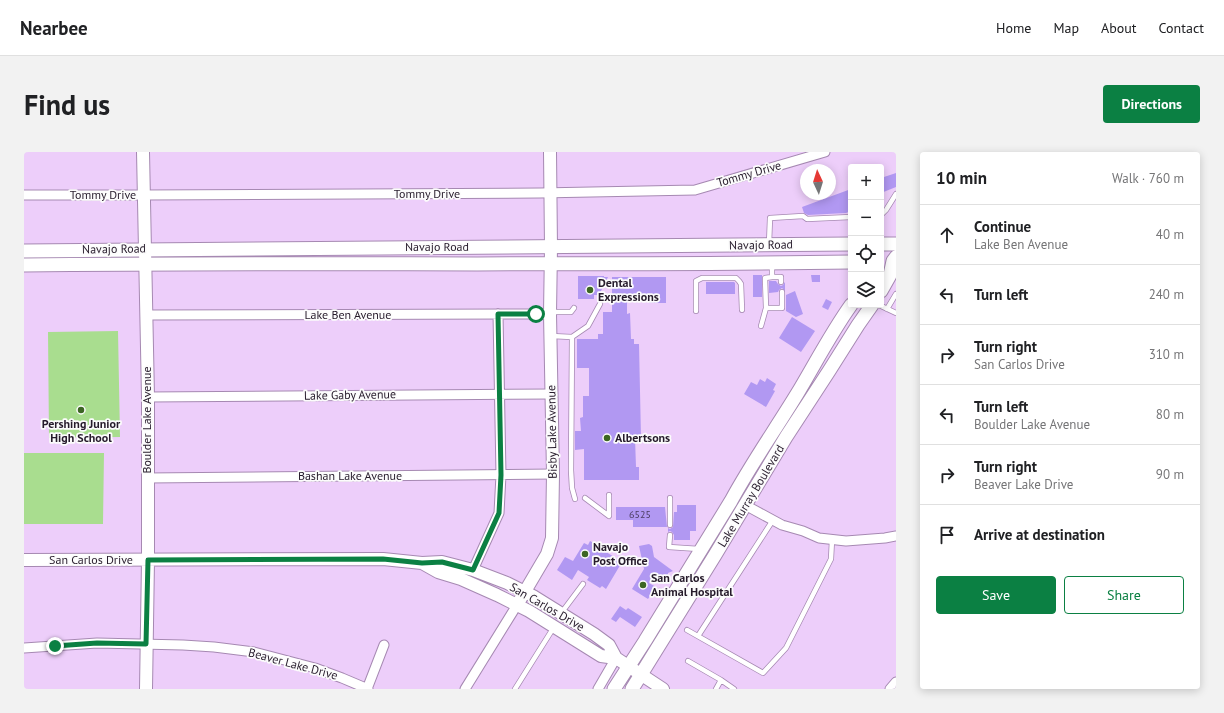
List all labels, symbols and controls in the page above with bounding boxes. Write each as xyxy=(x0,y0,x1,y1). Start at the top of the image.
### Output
text: Nearbee xyxy=(20,16,88,40)
text: Home xyxy=(996,19,1031,37)
text: Map xyxy=(1053,19,1079,37)
text: About xyxy=(1101,19,1137,37)
text: Contact xyxy=(1159,19,1204,37)
button: Directions xyxy=(1103,85,1200,123)
text: Find us xyxy=(24,86,110,123)
street label: Tommy Drive xyxy=(715,157,783,190)
north arrow xyxy=(800,164,836,200)
map controls xyxy=(848,164,884,308)
button: + xyxy=(848,164,884,200)
text: 10 min xyxy=(936,167,987,189)
text: Walk · 760 m xyxy=(1112,170,1184,187)
street label: Tommy Drive xyxy=(394,186,460,201)
street label: Tommy Drive xyxy=(70,187,136,202)
button: − xyxy=(848,200,884,236)
text: Continue xyxy=(974,217,1031,236)
icon: ahead xyxy=(936,224,958,246)
text: 40 m xyxy=(1156,226,1184,243)
street label: Navajo Road xyxy=(729,236,793,253)
button: locate xyxy=(848,236,884,272)
text: Lake Ben Avenue xyxy=(974,236,1068,253)
street label: Navajo Road xyxy=(405,239,469,254)
street label: Navajo Road xyxy=(82,240,146,257)
button: layers xyxy=(848,272,884,308)
place label: Dental Expressions xyxy=(598,275,659,304)
icon: left xyxy=(936,284,958,306)
marker: Dental Expressions xyxy=(585,285,595,295)
text: Turn left xyxy=(974,285,1028,304)
text: 240 m xyxy=(1149,286,1184,303)
route start xyxy=(527,305,545,323)
street label: Lake Ben Avenue xyxy=(305,307,391,322)
text: Turn right xyxy=(974,337,1037,356)
icon: right xyxy=(936,344,958,366)
text: 310 m xyxy=(1149,346,1184,363)
text: San Carlos Drive xyxy=(974,356,1065,373)
street label: Boulder Lake Avenue xyxy=(139,366,154,474)
street label: Bisby Lake Avenue xyxy=(543,385,560,479)
street label: Lake Gaby Avenue xyxy=(304,386,396,403)
text: Turn left xyxy=(974,397,1028,416)
icon: left xyxy=(936,404,958,426)
marker: Pershing Junior High School xyxy=(76,405,86,415)
text: 80 m xyxy=(1156,406,1184,423)
place label: Pershing Junior High School xyxy=(42,416,121,445)
text: Boulder Lake Avenue xyxy=(974,416,1090,433)
place label: Albertsons xyxy=(615,430,670,445)
marker: Albertsons xyxy=(602,433,612,443)
street label: Lake Murray Boulevard xyxy=(714,442,787,550)
text: Turn right xyxy=(974,457,1037,476)
icon: right xyxy=(936,464,958,486)
text: 90 m xyxy=(1156,466,1184,483)
street label: Bashan Lake Avenue xyxy=(298,468,402,483)
text: Beaver Lake Drive xyxy=(974,476,1073,493)
house number: 6525 xyxy=(629,508,651,521)
icon: arrive xyxy=(936,524,958,546)
text: Arrive at destination xyxy=(974,525,1105,544)
place label: Navajo Post Office xyxy=(593,539,648,568)
marker: Navajo Post Office xyxy=(580,549,590,559)
street label: San Carlos Drive xyxy=(49,552,133,567)
place label: San Carlos Animal Hospital xyxy=(651,570,733,599)
button: Save xyxy=(936,576,1056,614)
button: Share xyxy=(1064,576,1184,614)
street label: San Carlos Drive xyxy=(507,579,587,634)
marker: San Carlos Animal Hospital xyxy=(638,580,648,590)
route end xyxy=(46,637,64,655)
street label: Beaver Lake Drive xyxy=(247,644,339,683)

